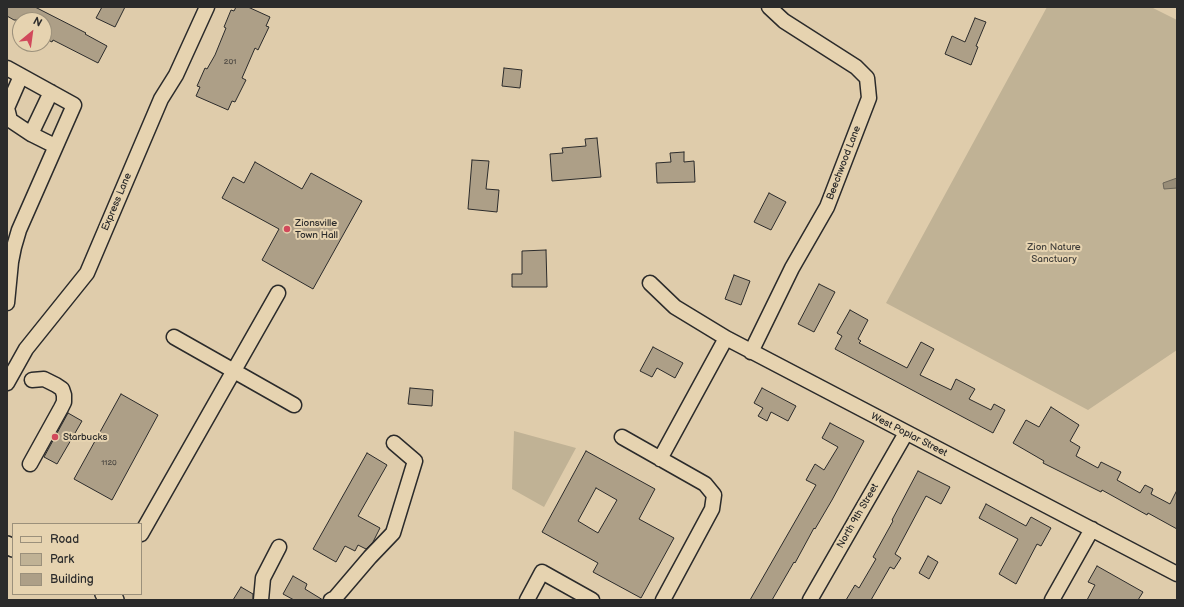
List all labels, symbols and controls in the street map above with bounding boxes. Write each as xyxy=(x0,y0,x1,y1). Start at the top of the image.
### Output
north arrow xyxy=(12,12,52,52)
text: N xyxy=(31,14,44,30)
house number: 201 xyxy=(224,57,236,67)
street label: Beechwood Lane xyxy=(824,124,864,202)
street label: Express Lane xyxy=(99,171,135,233)
place label: Zionsville Town Hall xyxy=(295,217,338,240)
marker: Zionsville Town Hall xyxy=(282,224,292,234)
park label: Zion Nature Sanctuary xyxy=(1027,241,1081,264)
street label: West Poplar Street xyxy=(869,411,949,459)
place label: Starbucks xyxy=(63,431,107,443)
marker: Starbucks xyxy=(50,432,60,442)
house number: 1120 xyxy=(101,458,117,468)
street label: North 9th Street xyxy=(835,481,881,551)
legend xyxy=(12,523,142,595)
text: Road xyxy=(50,532,79,547)
text: Park xyxy=(50,552,74,567)
text: Building xyxy=(50,572,94,587)

